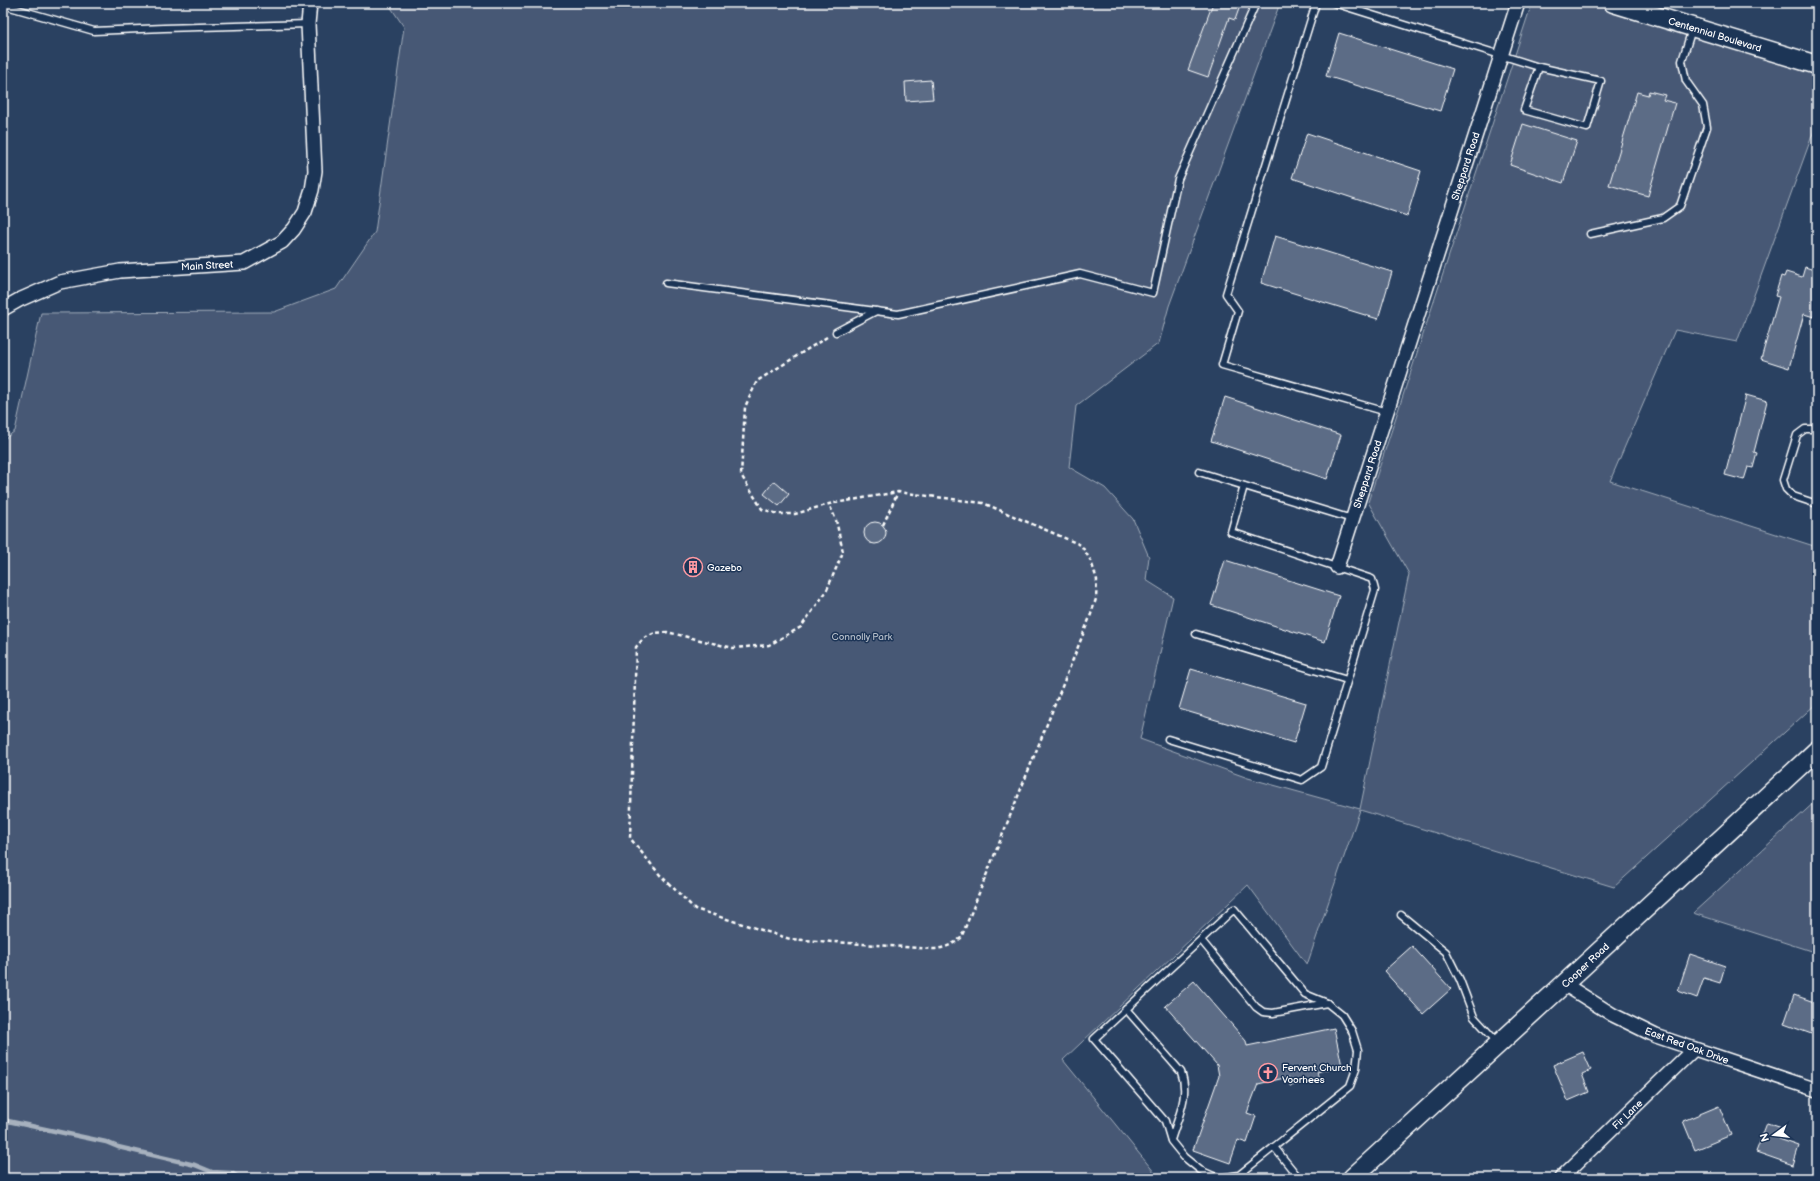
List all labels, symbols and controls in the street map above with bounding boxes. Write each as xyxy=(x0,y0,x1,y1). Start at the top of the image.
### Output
street label: Centennial Boulevard xyxy=(1667,15,1763,55)
street label: Sheppard Road xyxy=(1449,131,1483,202)
street label: Main Street xyxy=(181,259,233,273)
street label: Sheppard Road xyxy=(1351,439,1385,510)
building icon: Gazebo xyxy=(682,556,704,578)
place label: Gazebo xyxy=(707,562,742,574)
park label: Connolly Park xyxy=(832,631,893,643)
street label: Cooper Road xyxy=(1559,940,1612,991)
street label: East Red Oak Drive xyxy=(1643,1025,1730,1067)
church icon: Fervent Church Voorhees xyxy=(1257,1062,1279,1084)
place label: Fervent Church Voorhees xyxy=(1282,1062,1352,1086)
street label: Fir Lane xyxy=(1610,1097,1645,1132)
north arrow xyxy=(1754,1115,1794,1155)
text: N xyxy=(1757,1132,1772,1143)

